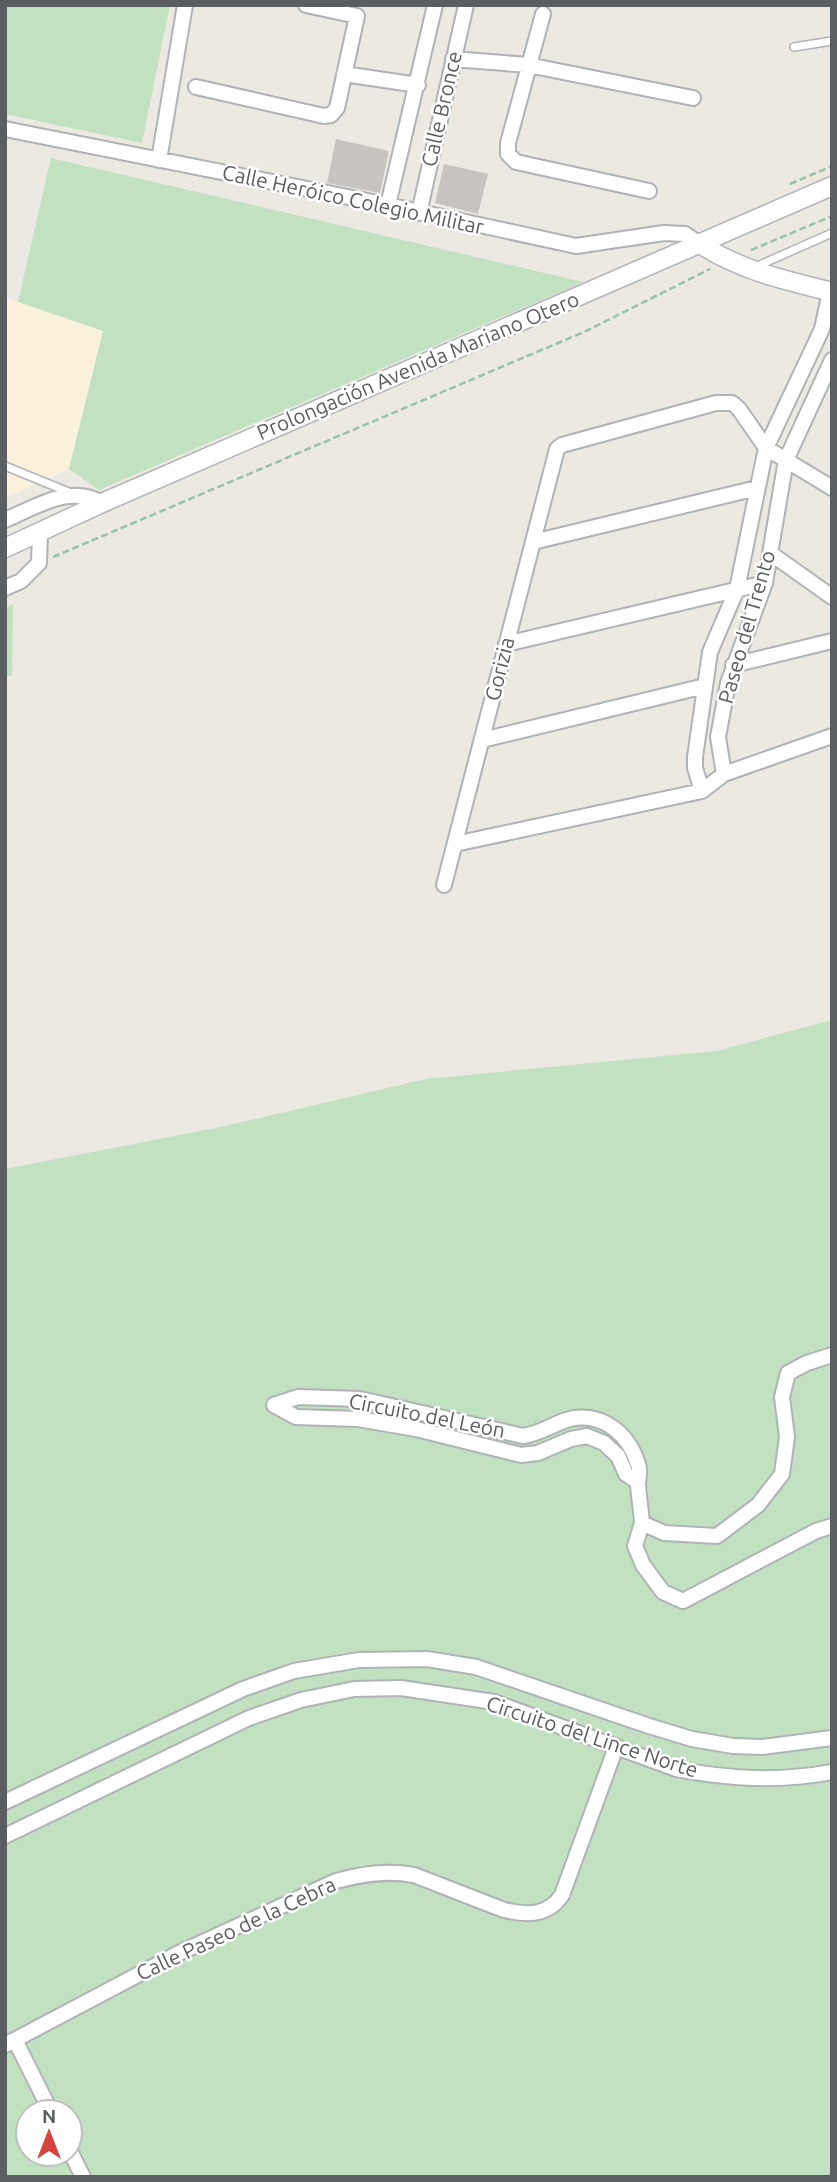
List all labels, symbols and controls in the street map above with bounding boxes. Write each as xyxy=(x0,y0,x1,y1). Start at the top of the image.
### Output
street label: Calle Bronce xyxy=(416,49,466,169)
street label: Calle Heróico Colegio Militar xyxy=(220,160,486,239)
street label: Prolongación Avenida Mariano Otero xyxy=(253,286,582,444)
street label: Paseo del Trento xyxy=(713,547,779,706)
street label: Gorizia xyxy=(480,634,519,703)
street label: Circuito del León xyxy=(347,1388,507,1442)
street label: Circuito del Lince Norte xyxy=(483,1690,701,1782)
street label: Calle Paseo de la Cebra xyxy=(132,1871,339,1985)
north arrow xyxy=(14,2098,84,2168)
text: N xyxy=(42,2105,56,2127)

